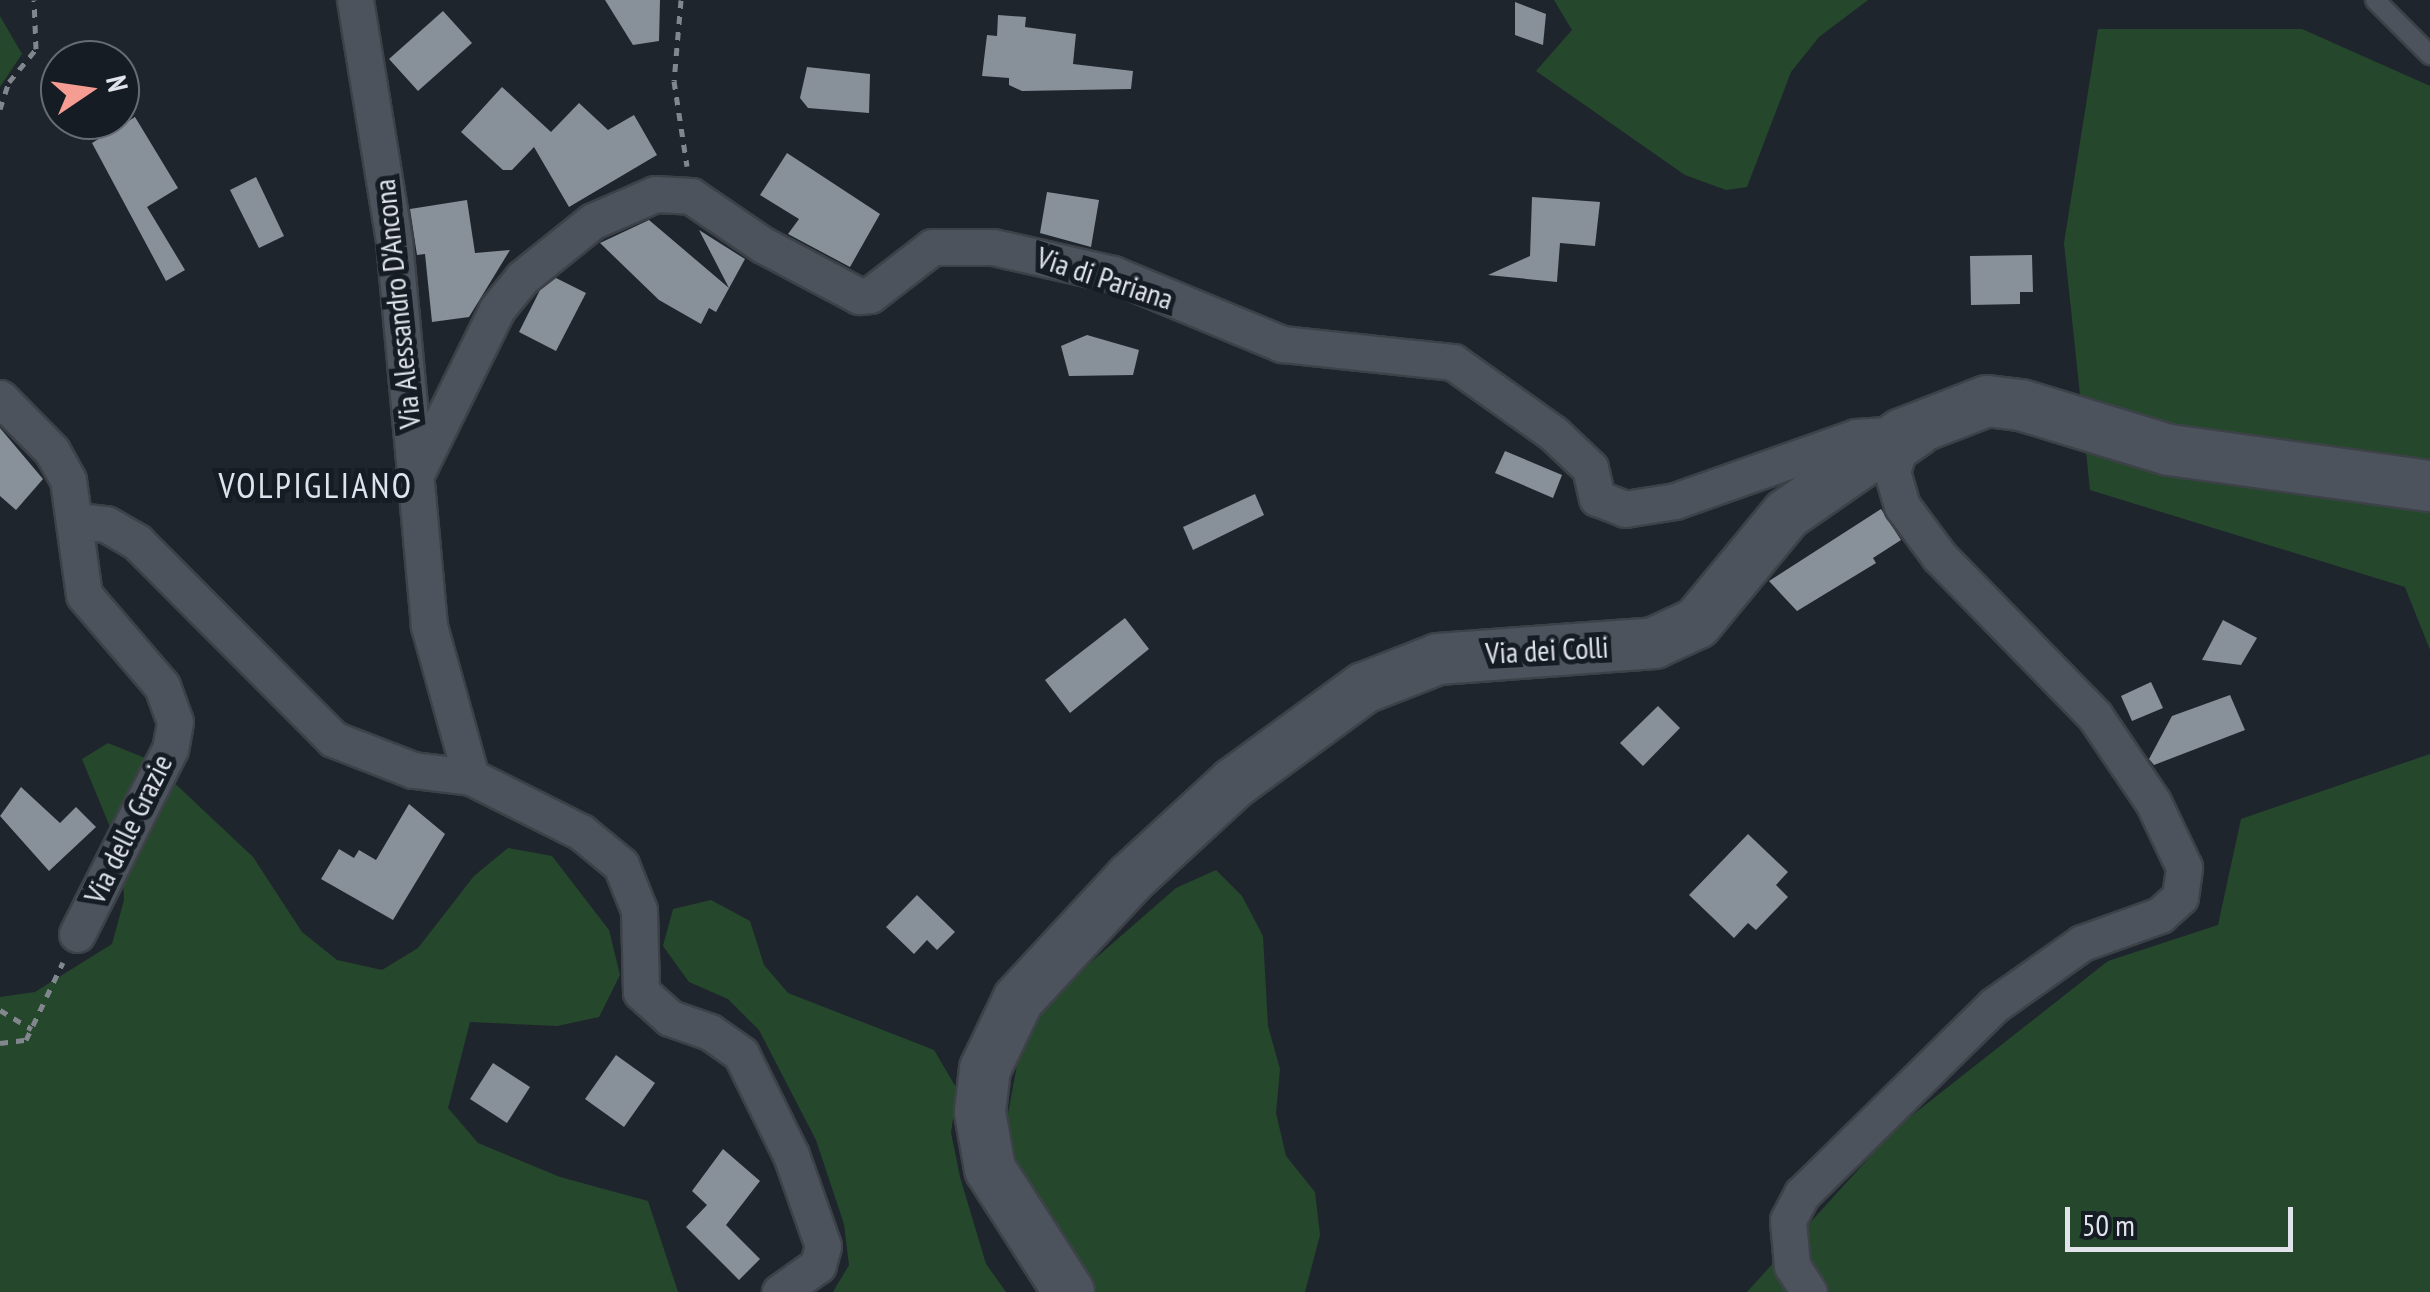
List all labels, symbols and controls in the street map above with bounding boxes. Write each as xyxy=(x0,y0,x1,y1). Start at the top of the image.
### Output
north arrow xyxy=(40,40,140,140)
text: N xyxy=(98,72,137,95)
street label: Via Alessandro D'Ancona xyxy=(366,177,428,431)
street label: Via di Pariana xyxy=(1032,239,1178,317)
district label: VOLPIGLIANO xyxy=(218,464,414,506)
street label: Via dei Colli xyxy=(1484,629,1610,671)
street label: Via delle Grazie xyxy=(76,749,180,909)
scale bar xyxy=(2070,1187,2298,1249)
text: 50 m xyxy=(2082,1205,2135,1244)

